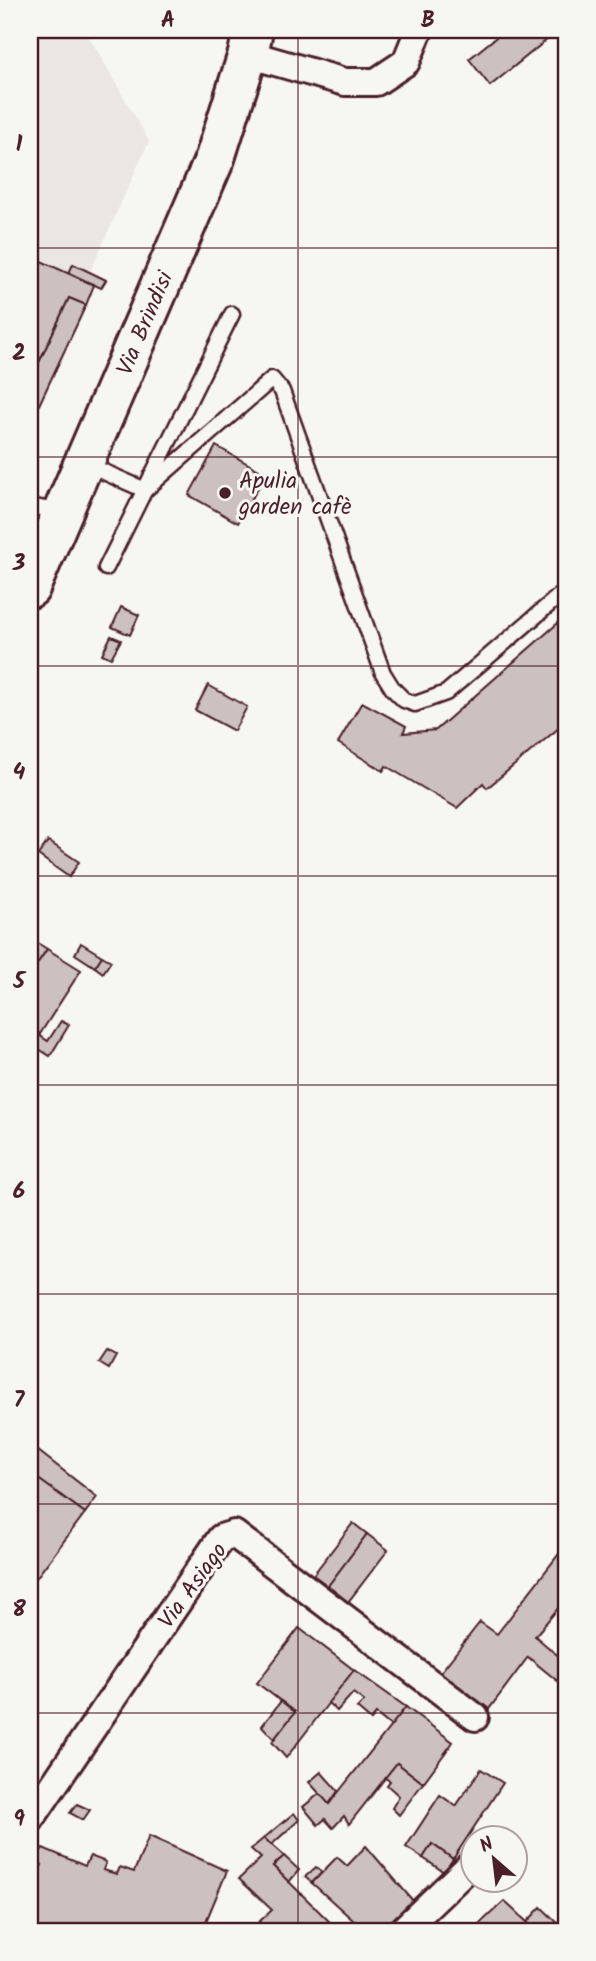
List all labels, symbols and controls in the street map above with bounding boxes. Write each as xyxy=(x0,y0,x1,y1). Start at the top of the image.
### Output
text: A xyxy=(161,3,175,39)
text: B xyxy=(421,3,435,39)
text: 1 xyxy=(16,127,23,163)
street label: Via Brindisi xyxy=(108,265,184,381)
text: 2 xyxy=(12,336,26,372)
place label: Apulia garden cafè xyxy=(238,464,351,526)
marker: Apulia garden cafè xyxy=(217,485,233,501)
text: 3 xyxy=(12,546,26,582)
text: 4 xyxy=(13,755,26,791)
text: 5 xyxy=(12,964,27,1000)
text: 6 xyxy=(13,1174,25,1210)
text: 7 xyxy=(14,1383,26,1419)
street label: Via Asiago xyxy=(150,1536,237,1637)
text: 8 xyxy=(12,1592,26,1628)
text: 9 xyxy=(13,1802,25,1838)
north arrow xyxy=(460,1825,530,1895)
text: N xyxy=(475,1830,499,1862)

